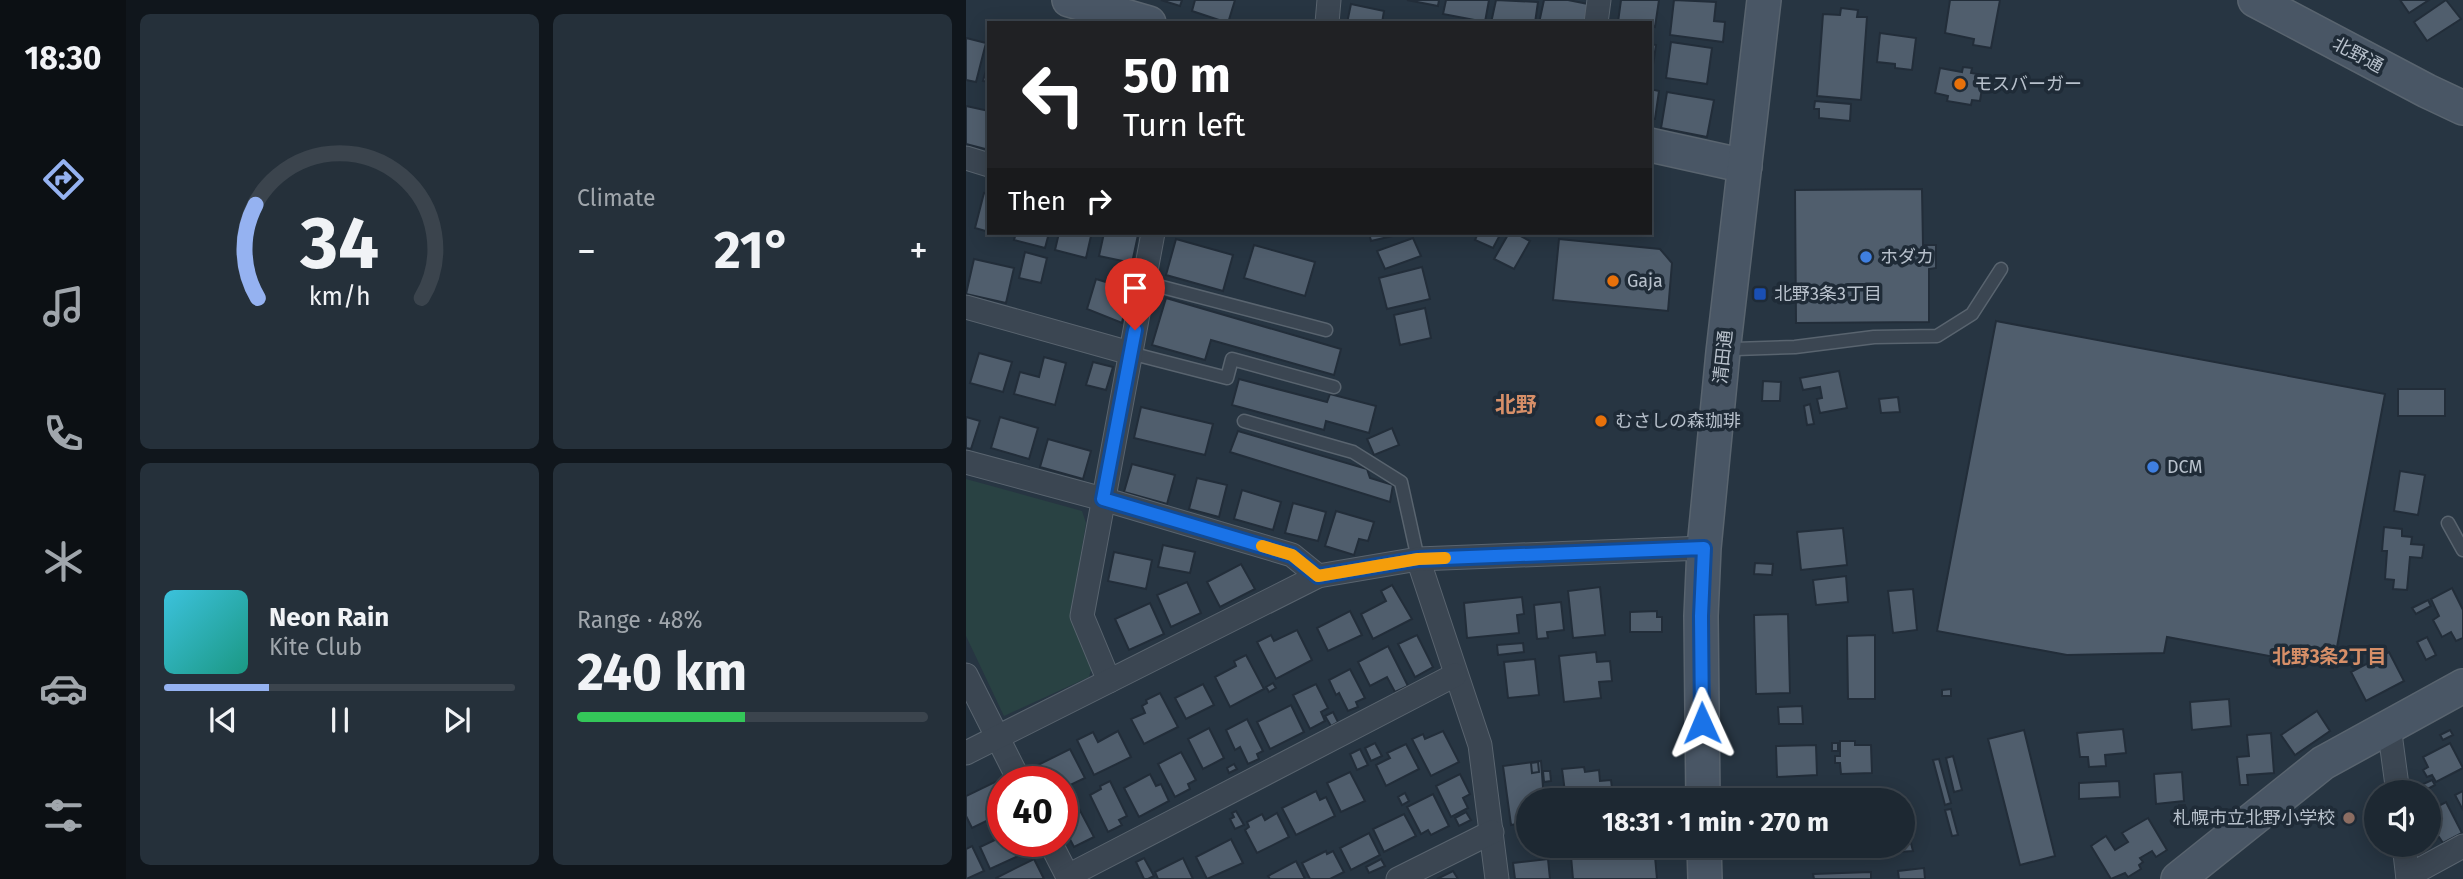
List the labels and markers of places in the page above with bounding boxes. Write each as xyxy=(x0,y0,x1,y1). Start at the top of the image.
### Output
place label: モスバーガー xyxy=(1974,73,2082,95)
marker: モスバーガー xyxy=(1952,76,1968,92)
place label: ホダカ xyxy=(1880,246,1934,268)
marker: ホダカ xyxy=(1858,249,1874,265)
pin xyxy=(1105,258,1165,330)
place label: Gaja xyxy=(1627,270,1663,292)
marker: Gaja xyxy=(1605,273,1621,289)
place label: 北野3条3丁目 xyxy=(1774,283,1882,305)
marker: 北野3条3丁目 xyxy=(1752,286,1768,302)
place label: むさしの森珈琲 xyxy=(1615,410,1741,432)
marker: むさしの森珈琲 xyxy=(1593,413,1609,429)
place label: DCM xyxy=(2167,456,2203,478)
marker: DCM xyxy=(2145,459,2161,475)
place label: 札幌市立北野小学校 xyxy=(2173,807,2335,829)
marker: 札幌市立北野小学校 xyxy=(2341,810,2357,826)

